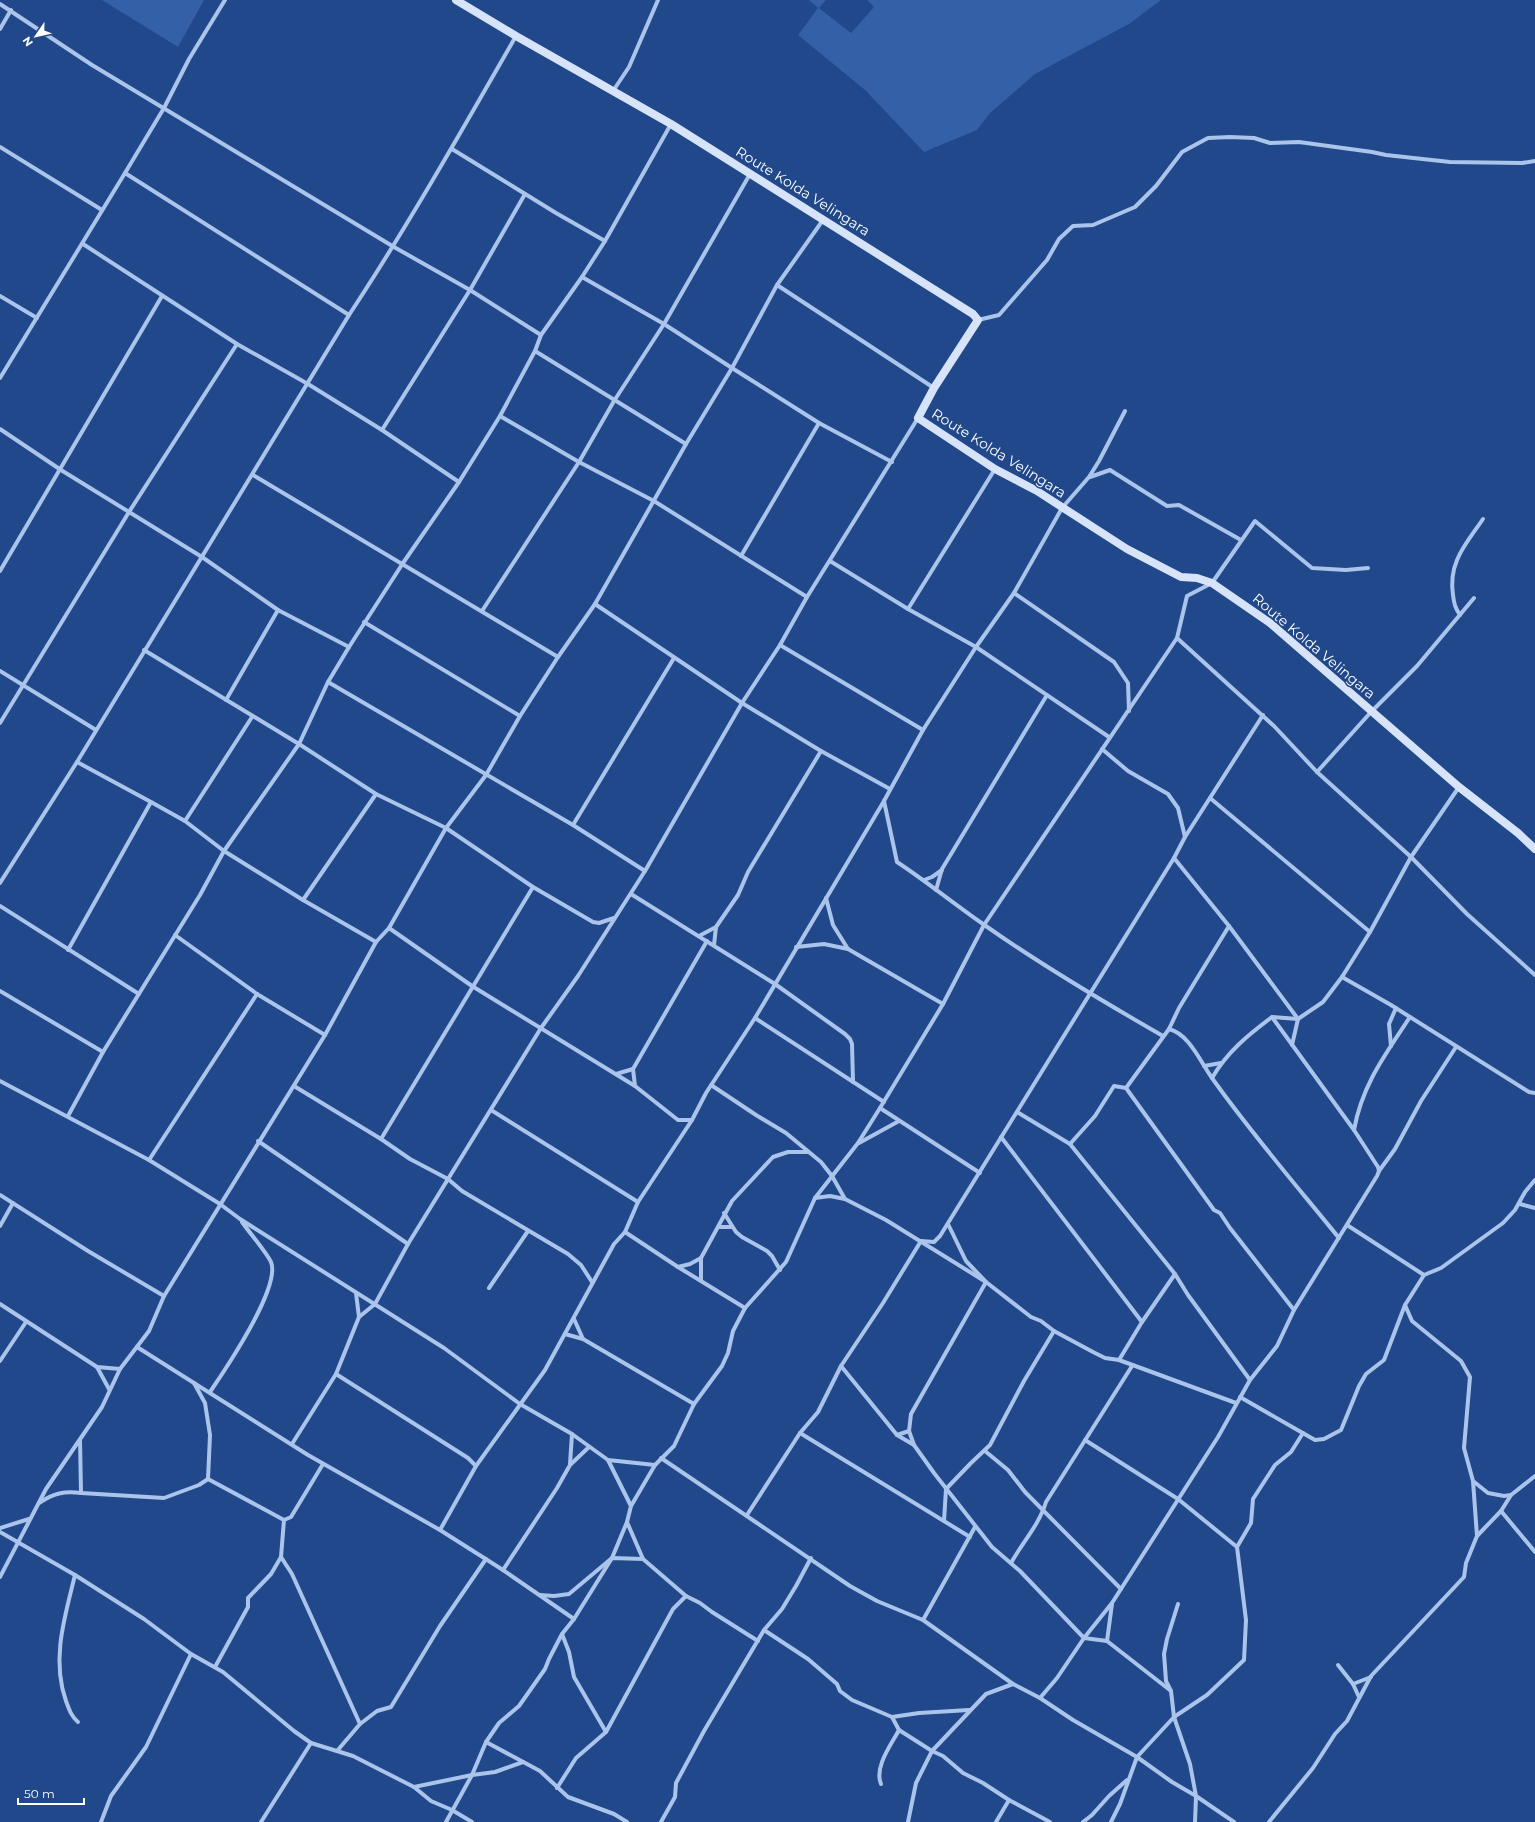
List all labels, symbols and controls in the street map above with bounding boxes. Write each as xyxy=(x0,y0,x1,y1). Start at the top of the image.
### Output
north arrow xyxy=(16,16,56,56)
text: N xyxy=(19,34,36,49)
street label: Route Kolda Velingara xyxy=(732,142,874,240)
street label: Route Kolda Velingara xyxy=(928,404,1070,502)
street label: Route Kolda Velingara xyxy=(1249,589,1379,703)
scale bar xyxy=(18,1780,84,1806)
text: 50 m xyxy=(24,1786,55,1801)

